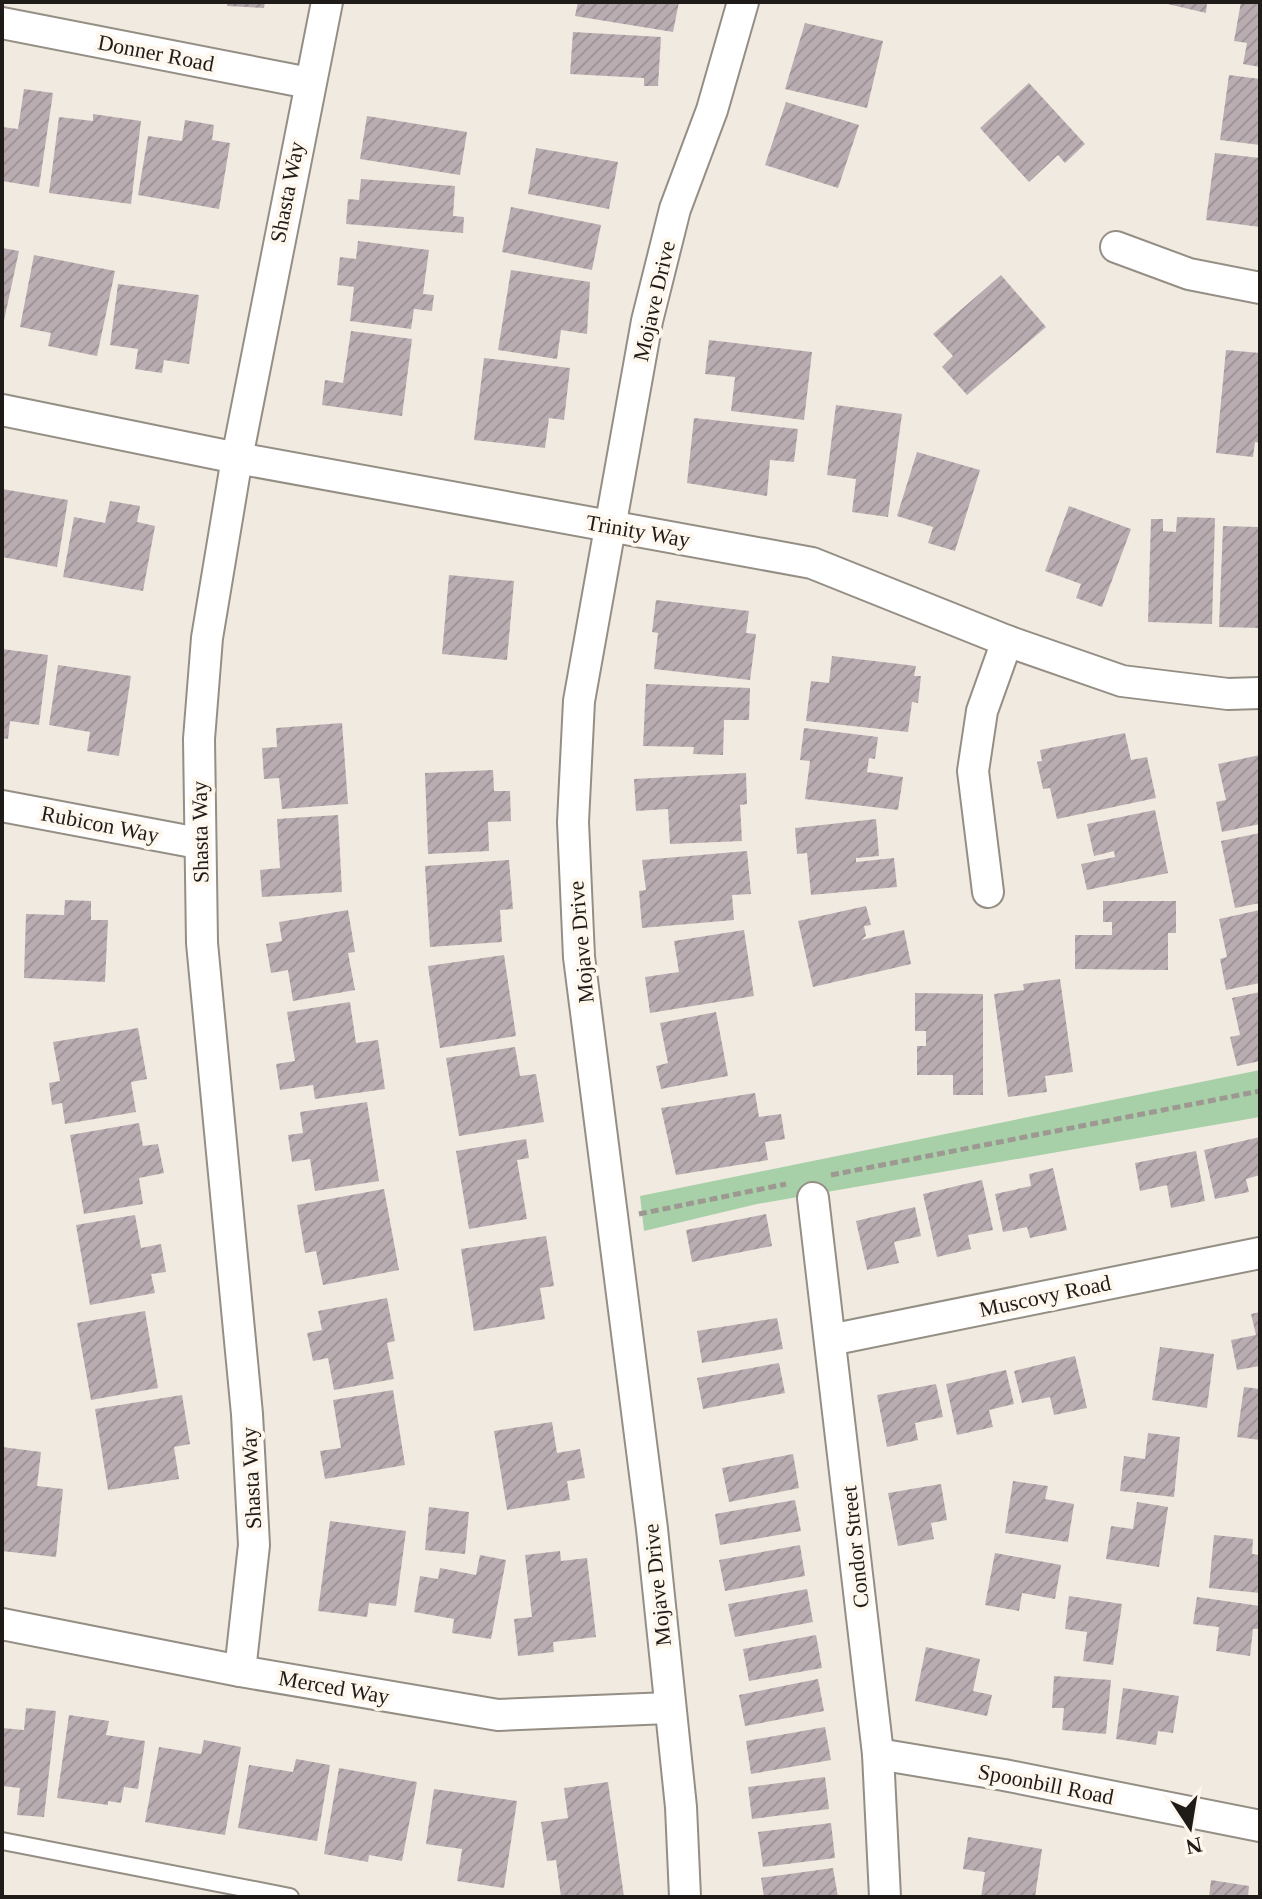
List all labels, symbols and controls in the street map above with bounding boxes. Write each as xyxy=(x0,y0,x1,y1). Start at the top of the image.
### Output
street label: Donner Road xyxy=(96,29,216,77)
street label: Shasta Way xyxy=(265,139,309,245)
street label: Mojave Drive xyxy=(628,238,680,364)
street label: Trinity Way xyxy=(584,510,692,552)
street label: Shasta Way xyxy=(187,781,213,883)
street label: Rubicon Way xyxy=(39,800,161,848)
street label: Mojave Drive xyxy=(563,880,599,1004)
street label: Muscovy Road xyxy=(977,1270,1113,1322)
street label: Shasta Way xyxy=(236,1426,266,1530)
street label: Condor Street xyxy=(836,1485,874,1609)
street label: Mojave Drive xyxy=(638,1523,676,1647)
street label: Merced Way xyxy=(277,1665,391,1709)
street label: Spoonbill Road xyxy=(976,1759,1116,1809)
north arrow xyxy=(1150,1787,1230,1867)
text: N xyxy=(1184,1832,1204,1860)

